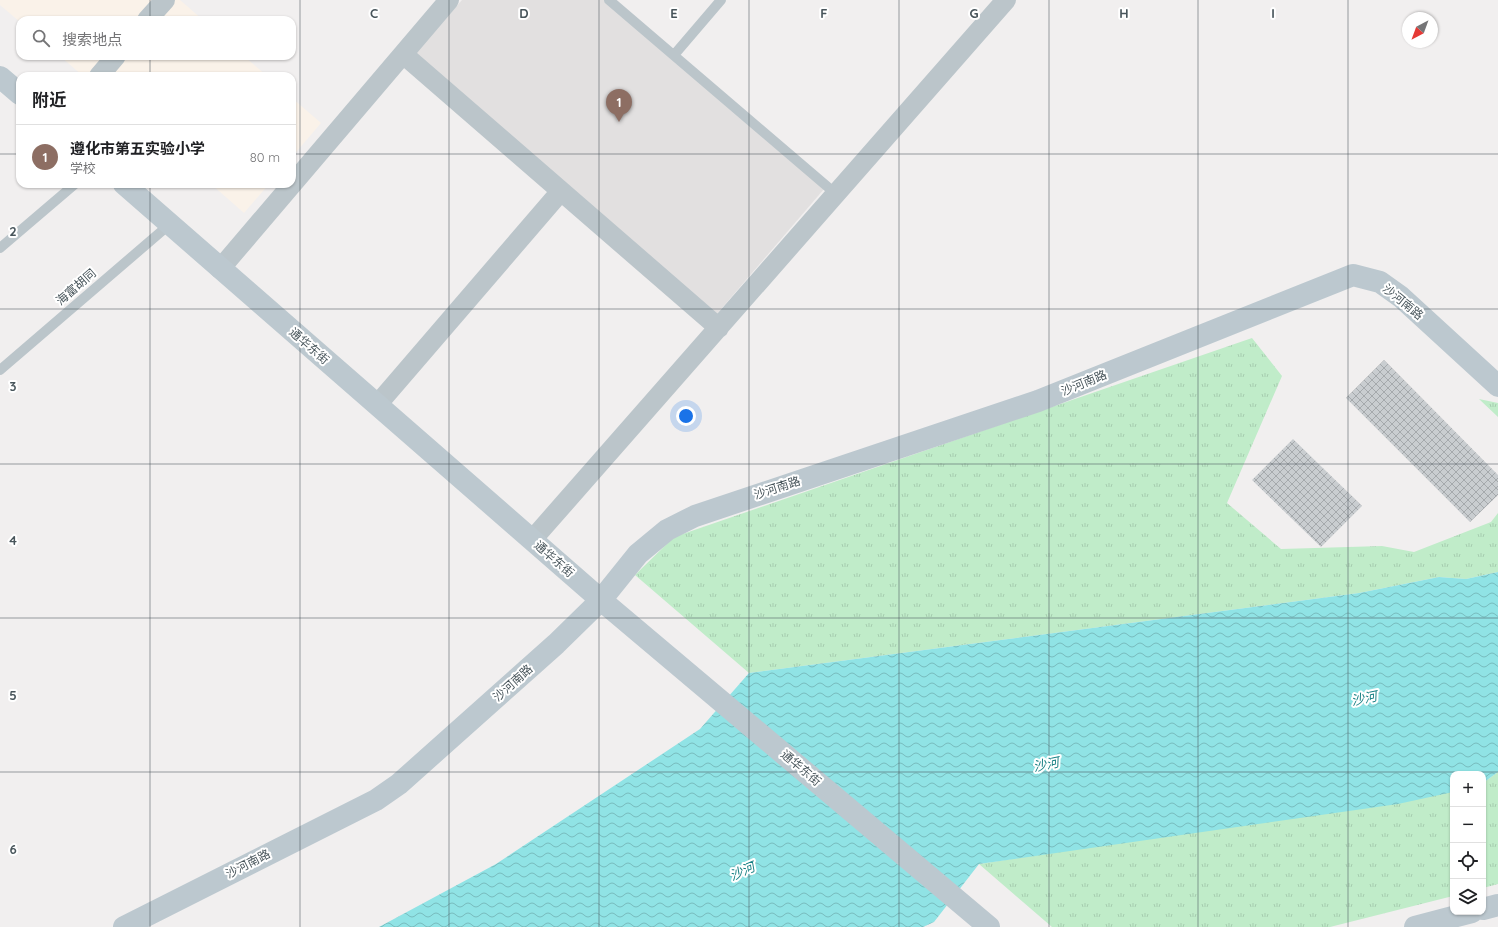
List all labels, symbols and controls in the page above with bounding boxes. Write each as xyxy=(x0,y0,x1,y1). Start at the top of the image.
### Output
text: C xyxy=(370,5,378,21)
text: D xyxy=(519,5,529,21)
text: E xyxy=(670,5,678,21)
text: F xyxy=(820,5,828,21)
text: G xyxy=(969,5,979,21)
text: H xyxy=(1119,5,1129,21)
text: I xyxy=(1271,5,1275,21)
north arrow xyxy=(1402,12,1438,48)
search box xyxy=(16,16,296,60)
icon: search xyxy=(30,27,52,49)
text: 搜索地点 xyxy=(62,30,122,49)
text: 附近 xyxy=(32,89,66,110)
pin: 1 xyxy=(606,89,632,122)
text: 遵化市第五实验小学 xyxy=(70,139,205,158)
text: 1 xyxy=(42,149,48,165)
text: 80 m xyxy=(250,149,280,165)
text: 学校 xyxy=(70,160,96,176)
text: 2 xyxy=(9,223,17,239)
street label: 海富胡同 xyxy=(53,265,99,308)
street label: 沙河南路 xyxy=(1380,281,1427,323)
street label: 通华东街 xyxy=(286,324,332,367)
street label: 沙河南路 xyxy=(1059,367,1109,398)
text: 3 xyxy=(10,378,17,394)
your location xyxy=(676,406,696,426)
street label: 沙河南路 xyxy=(752,473,802,502)
text: 4 xyxy=(9,532,17,548)
street label: 通华东街 xyxy=(531,537,577,580)
street label: 沙河南路 xyxy=(490,661,536,704)
text: 5 xyxy=(9,687,17,703)
water label: 沙河 xyxy=(1350,687,1381,709)
street label: 通华东街 xyxy=(778,746,825,789)
water label: 沙河 xyxy=(1032,753,1063,775)
map controls xyxy=(1450,771,1486,915)
button: + xyxy=(1450,771,1486,807)
button: − xyxy=(1450,807,1486,843)
text: 6 xyxy=(9,841,17,857)
button: locate xyxy=(1450,843,1486,879)
street label: 沙河南路 xyxy=(223,846,273,881)
water label: 沙河 xyxy=(727,857,760,884)
button: layers xyxy=(1450,879,1486,915)

